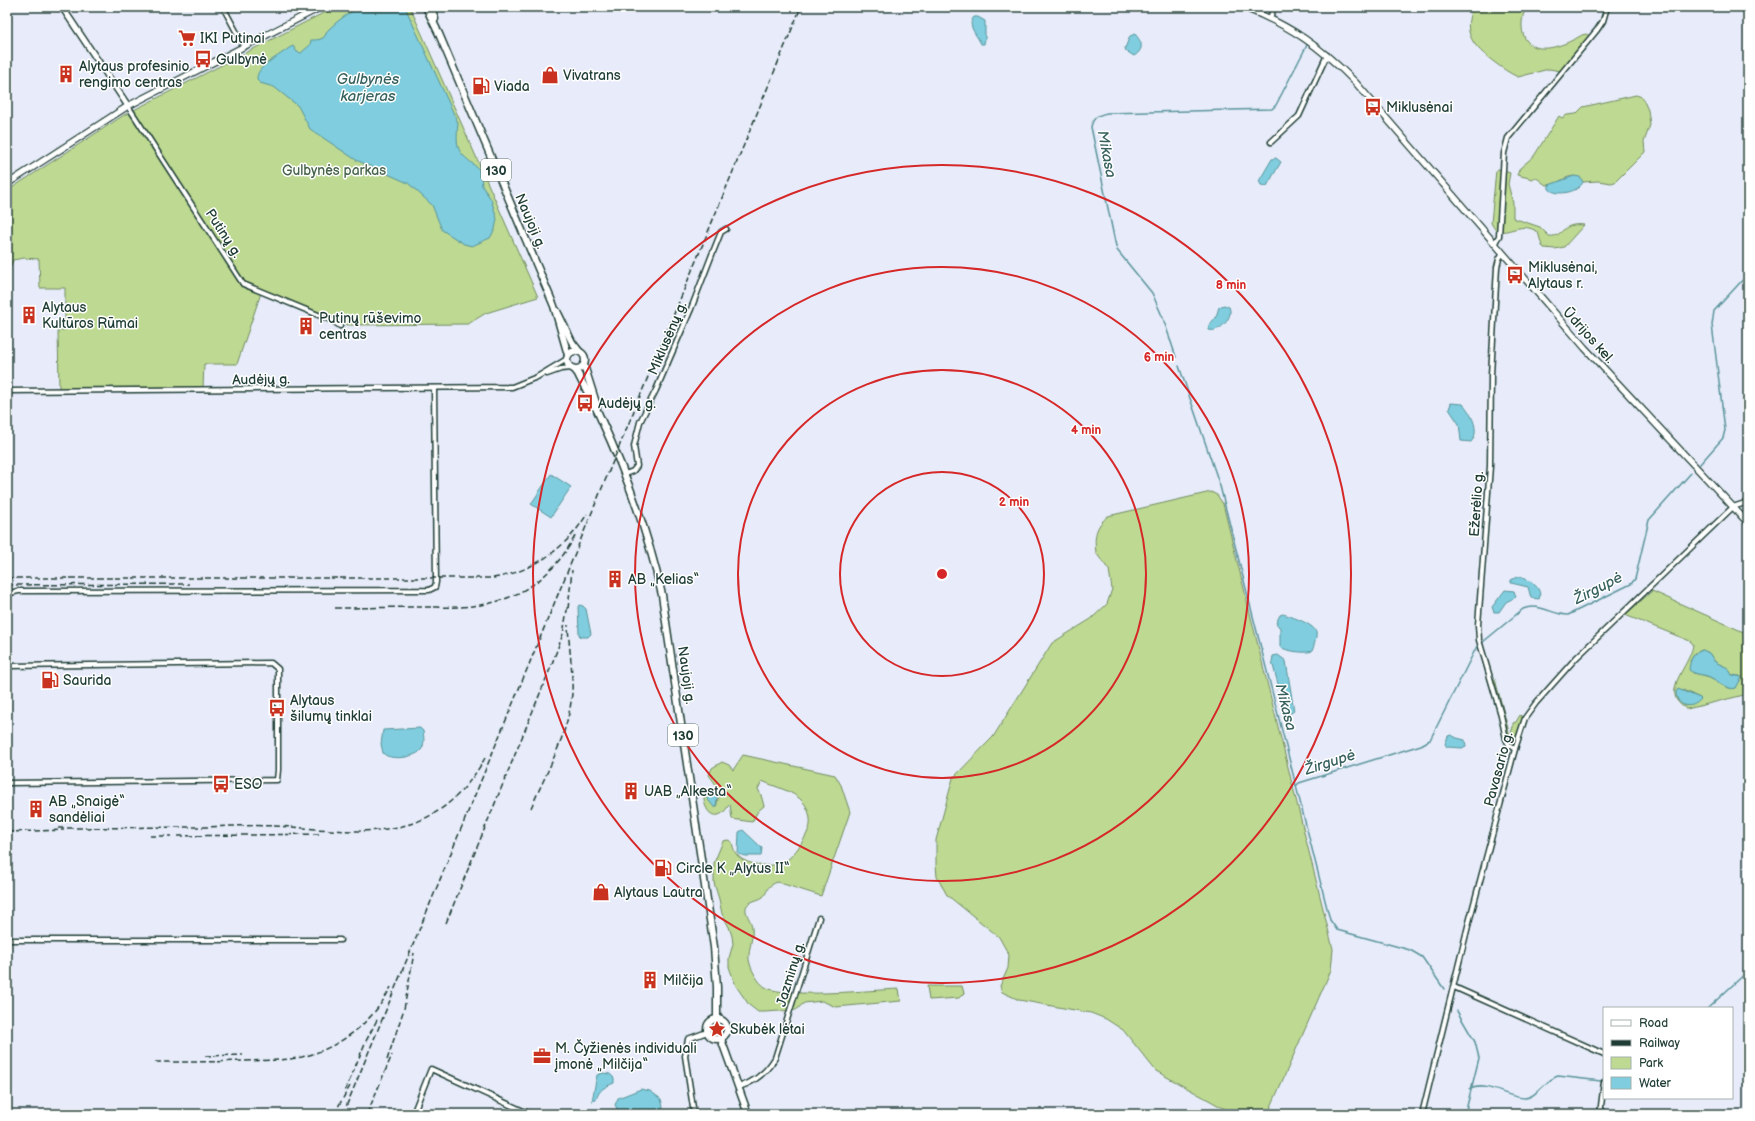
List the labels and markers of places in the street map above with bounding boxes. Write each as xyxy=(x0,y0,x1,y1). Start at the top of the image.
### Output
supermarket icon: IKI Putinai xyxy=(177,28,197,48)
place label: IKI Putinai xyxy=(200,30,265,47)
bus stop icon: Gulbynė xyxy=(193,49,213,69)
place label: Gulbynė xyxy=(216,51,267,68)
place label: Alytaus profesinio rengimo centras xyxy=(79,58,190,91)
building icon: Alytaus profesinio rengimo centras xyxy=(56,64,76,84)
shop icon: Vivatrans xyxy=(540,65,560,85)
place label: Vivatrans xyxy=(563,67,621,84)
fuel station icon: Viada xyxy=(471,76,491,96)
place label: Viada xyxy=(494,78,530,95)
bus stop icon: Miklusėnai xyxy=(1363,97,1383,117)
place label: Miklusėnai xyxy=(1386,99,1453,116)
place label: Miklusėnai, Alytaus r. xyxy=(1528,259,1597,292)
bus stop icon: Miklusėnai, Alytaus r. xyxy=(1505,265,1525,285)
place label: Alytaus Kultūros Rūmai xyxy=(42,299,138,332)
building icon: Alytaus Kultūros Rūmai xyxy=(19,305,39,325)
place label: Putinų rūševimo centras xyxy=(319,310,422,343)
building icon: Putinų rūševimo centras xyxy=(296,316,316,336)
bus stop icon: Audėjų g. xyxy=(575,393,595,413)
place label: Audėjų g. xyxy=(598,395,656,412)
centre of rings xyxy=(935,567,949,581)
building icon: AB „Kelias“ xyxy=(605,569,625,589)
place label: AB „Kelias“ xyxy=(628,571,699,588)
fuel station icon: Saurida xyxy=(40,670,60,690)
place label: Saurida xyxy=(63,672,112,689)
place label: Alytaus šilumų tinklai xyxy=(290,692,372,725)
bus stop icon: Alytaus šilumų tinklai xyxy=(267,698,287,718)
bus stop icon: ESO xyxy=(211,774,231,794)
place label: ESO xyxy=(234,776,263,793)
building icon: UAB „Alkesta“ xyxy=(621,781,641,801)
place label: UAB „Alkesta“ xyxy=(644,783,732,800)
place label: AB „Snaigė“ sandėliai xyxy=(49,793,125,826)
building icon: AB „Snaigė“ sandėliai xyxy=(26,799,46,819)
fuel station icon: Circle K „Alytus II“ xyxy=(653,858,673,878)
place label: Circle K „Alytus II“ xyxy=(676,860,790,877)
shop icon: Alytaus Lautra xyxy=(591,882,611,902)
place label: Alytaus Lautra xyxy=(614,884,703,901)
building icon: Milčija xyxy=(640,970,660,990)
place label: Milčija xyxy=(663,972,704,989)
place icon: Skubėk lėtai xyxy=(707,1019,727,1039)
place label: Skubėk lėtai xyxy=(730,1021,805,1038)
place label: M. Čyžienės individuali įmonė „Milčija“ xyxy=(554,1039,697,1073)
office icon: M. Čyžienės individuali įmonė „Milčija“ xyxy=(532,1046,552,1066)

